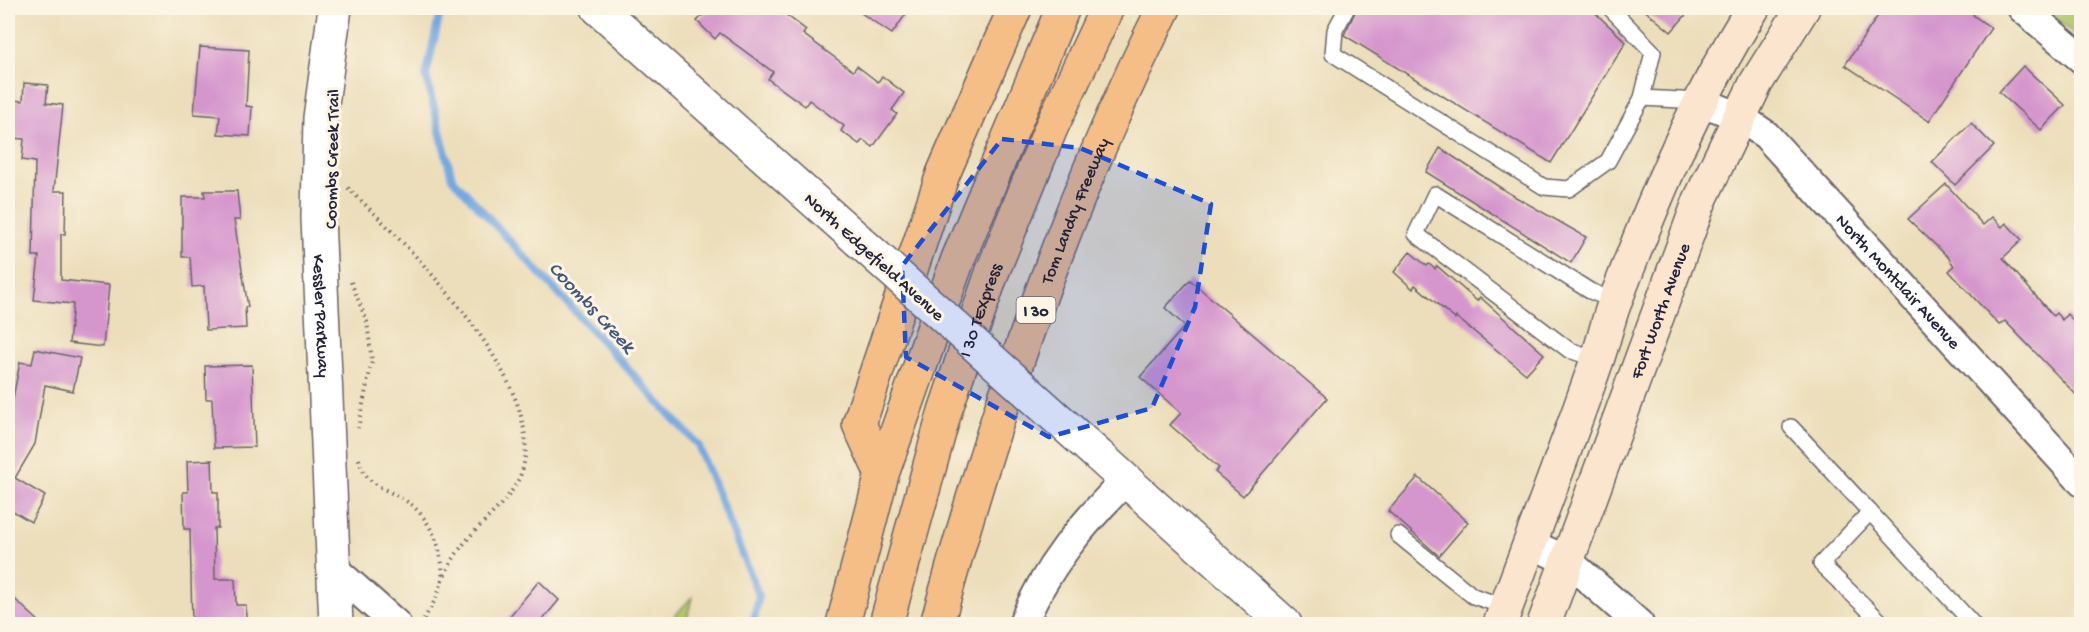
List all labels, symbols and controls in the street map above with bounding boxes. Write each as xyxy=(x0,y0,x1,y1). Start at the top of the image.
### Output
street label: Coombs Creek Trail xyxy=(322,89,345,229)
street label: Tom Landry Freeway xyxy=(1037,135,1115,288)
street label: North Edgefield Avenue xyxy=(799,189,948,327)
street label: North Montclair Avenue xyxy=(1830,211,1964,355)
street label: Fort Worth Avenue xyxy=(1627,240,1696,383)
street label: Kessler Parkway xyxy=(307,254,333,378)
water label: Coombs Creek xyxy=(542,258,640,360)
street label: I 30 TEXpress xyxy=(956,259,1008,360)
road number: I 30 xyxy=(1016,297,1056,323)

